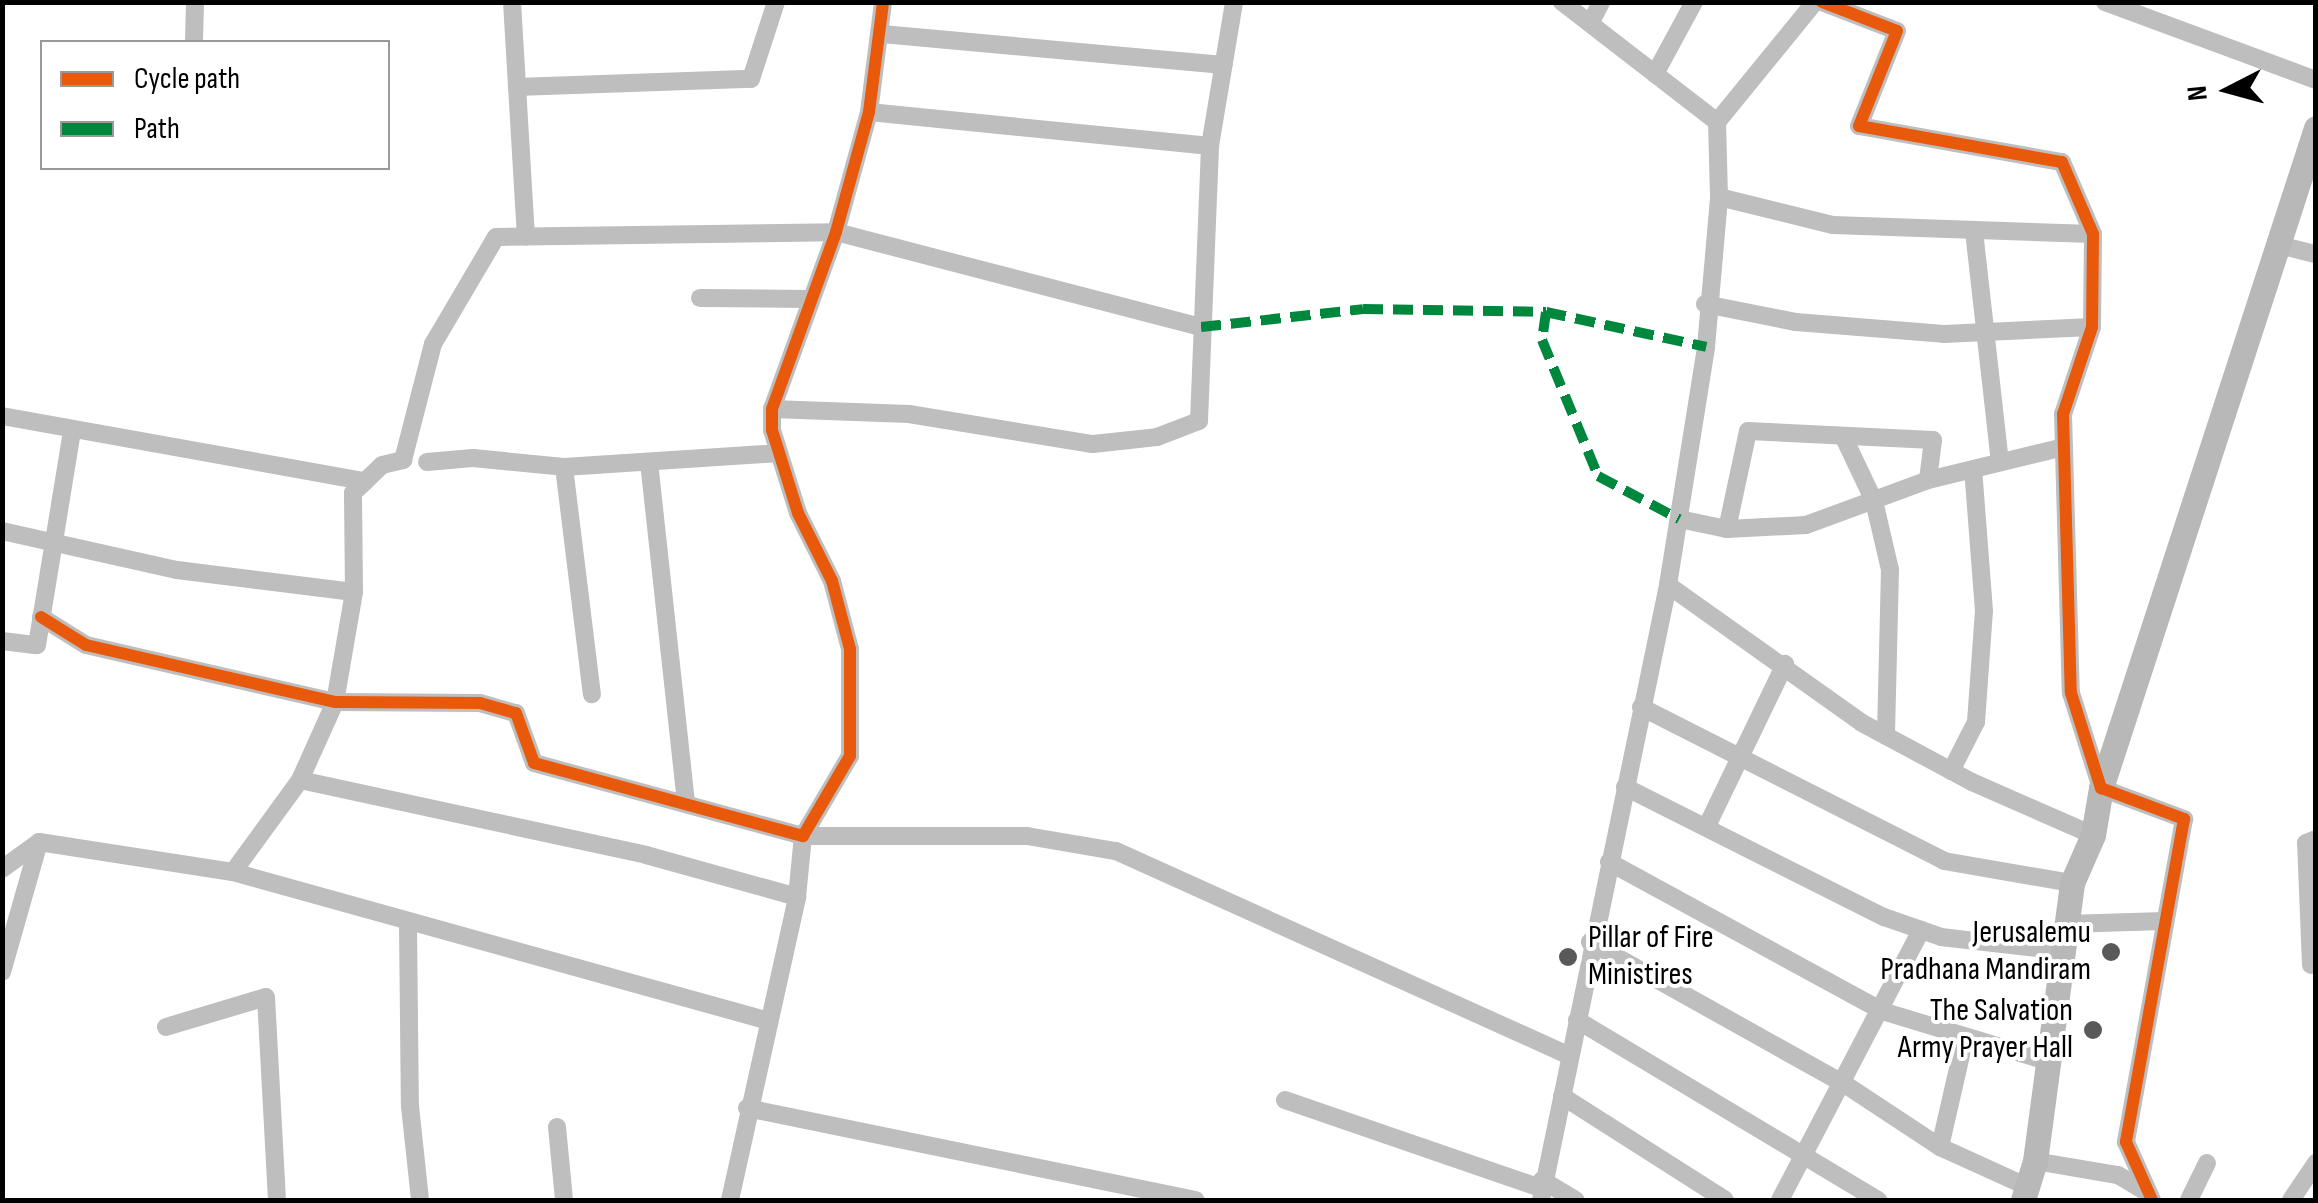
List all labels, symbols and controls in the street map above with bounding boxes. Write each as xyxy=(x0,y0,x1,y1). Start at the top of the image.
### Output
legend xyxy=(40,40,390,170)
north arrow xyxy=(2178,40,2278,140)
text: Cycle path xyxy=(134,61,240,97)
text: N xyxy=(2180,84,2215,102)
text: Path xyxy=(134,111,180,147)
place label: Jerusalemu Pradhana Mandiram xyxy=(1880,915,2091,990)
place label: Pillar of Fire Ministires xyxy=(1588,920,1714,995)
marker: Jerusalemu Pradhana Mandiram xyxy=(2100,941,2122,963)
marker: Pillar of Fire Ministires xyxy=(1557,946,1579,968)
place label: The Salvation Army Prayer Hall xyxy=(1898,993,2073,1068)
marker: The Salvation Army Prayer Hall xyxy=(2082,1019,2104,1041)

